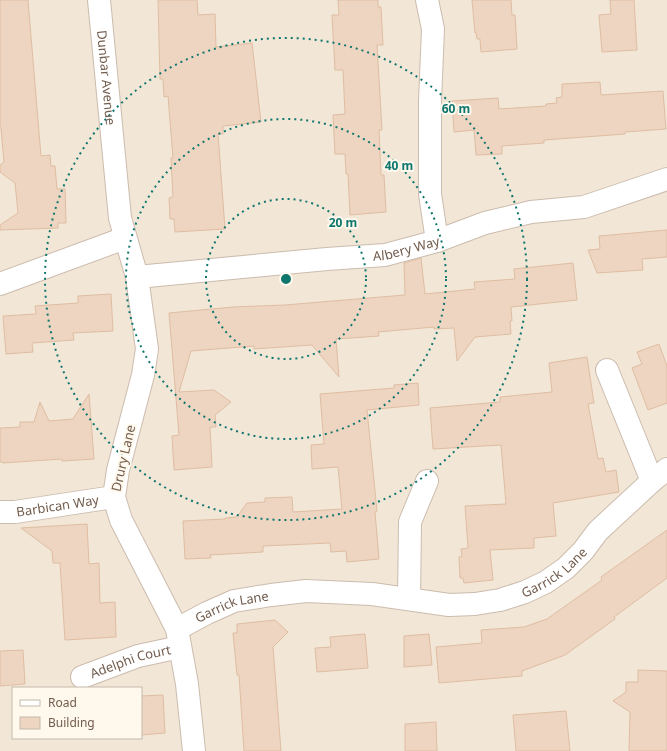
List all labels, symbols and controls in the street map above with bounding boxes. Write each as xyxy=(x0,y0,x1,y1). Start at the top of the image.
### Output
street label: Dunbar Avenue xyxy=(93,29,120,126)
text: 60 m xyxy=(442,100,470,117)
text: 40 m xyxy=(385,157,413,174)
text: 20 m xyxy=(329,214,357,231)
street label: Albery Way xyxy=(372,232,442,265)
centre of rings xyxy=(279,272,293,286)
street label: Drury Lane xyxy=(107,423,139,493)
street label: Barbican Way xyxy=(15,490,100,521)
street label: Garrick Lane xyxy=(518,543,591,601)
street label: Garrick Lane xyxy=(192,587,270,627)
street label: Adelphi Court xyxy=(87,640,173,682)
legend xyxy=(12,687,142,739)
text: Road xyxy=(48,694,77,711)
text: Building xyxy=(48,714,95,731)

